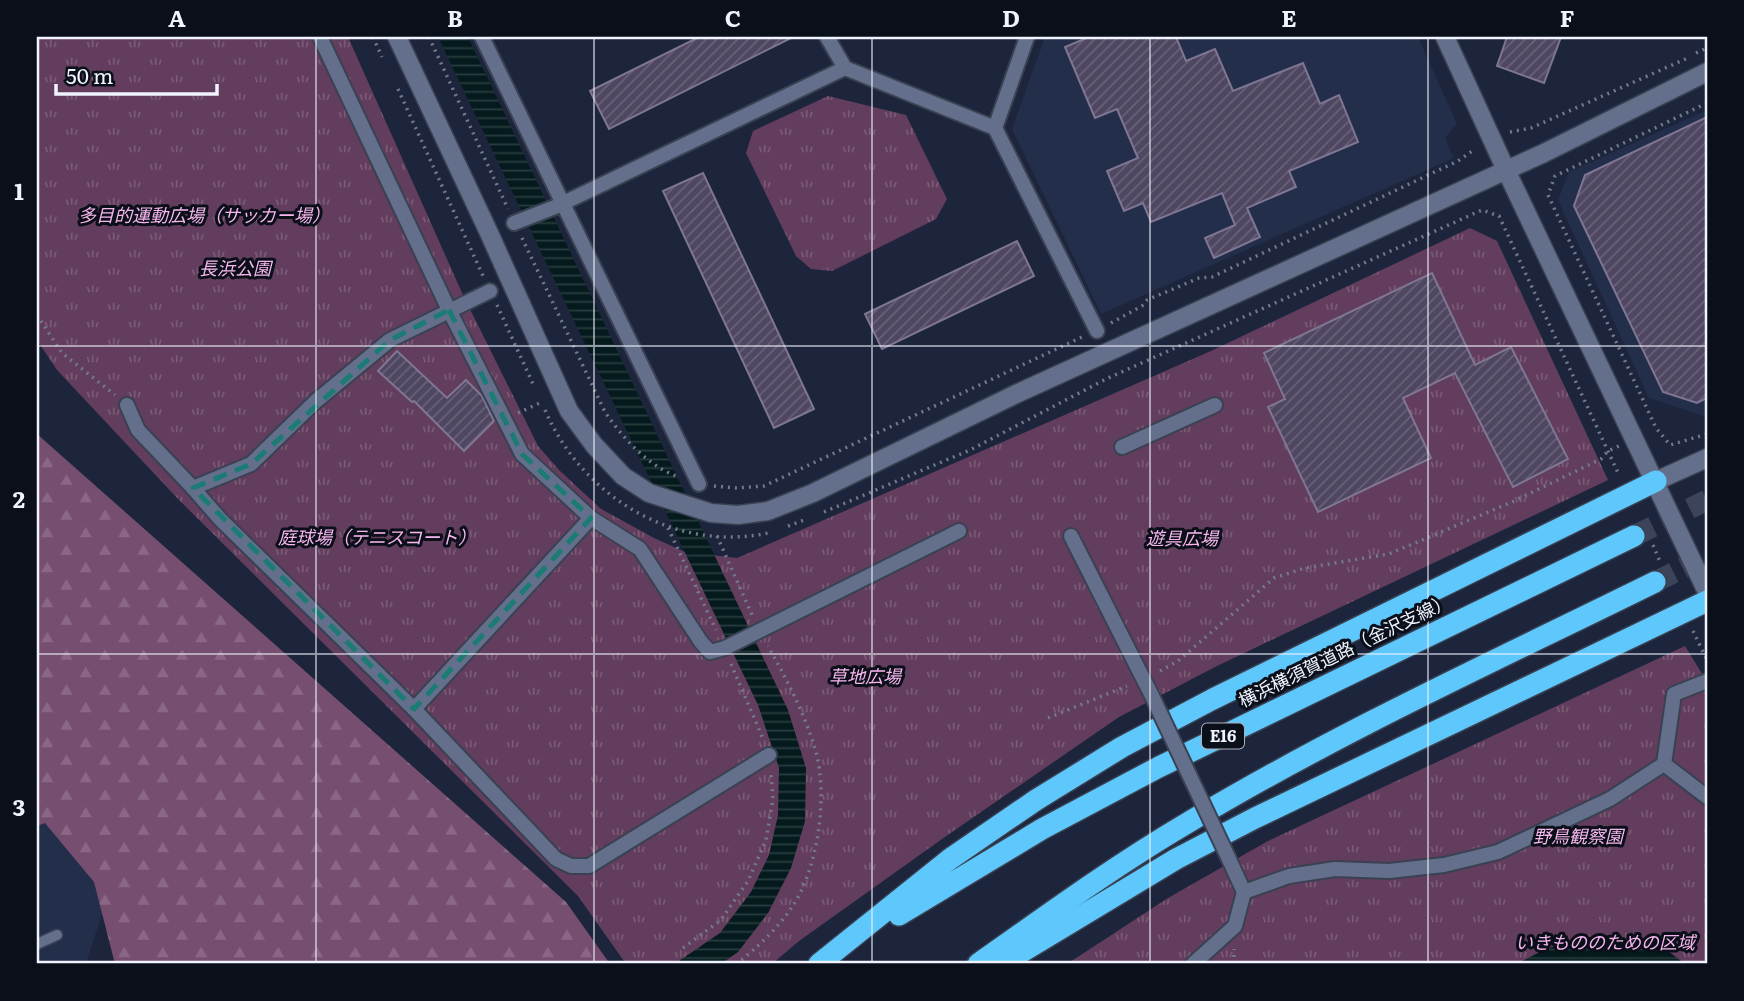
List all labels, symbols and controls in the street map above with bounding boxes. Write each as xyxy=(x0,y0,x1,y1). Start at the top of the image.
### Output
text: A xyxy=(168,0,186,34)
text: B xyxy=(447,0,463,34)
text: C xyxy=(725,0,741,34)
text: D xyxy=(1002,0,1020,34)
text: E xyxy=(1281,0,1297,34)
text: F xyxy=(1560,0,1575,34)
scale bar xyxy=(56,52,217,96)
text: 50 m xyxy=(66,59,113,90)
text: 1 xyxy=(14,173,24,207)
park label: 多目的運動広場（サッカー場） xyxy=(78,201,330,228)
park label: 長浜公園 xyxy=(199,254,274,281)
text: 2 xyxy=(13,481,25,515)
park label: 庭球場（テニスコート） xyxy=(278,523,476,550)
park label: 遊具広場 xyxy=(1146,524,1220,551)
street label: 横浜横須賀道路（金沢支線） xyxy=(1233,586,1455,713)
park label: 草地広場 xyxy=(829,662,903,689)
road number: E16 xyxy=(1202,723,1244,748)
text: 3 xyxy=(13,789,25,823)
park label: 野鳥観察園 xyxy=(1533,822,1626,849)
park label: いきもののための区域 xyxy=(1515,928,1698,955)

